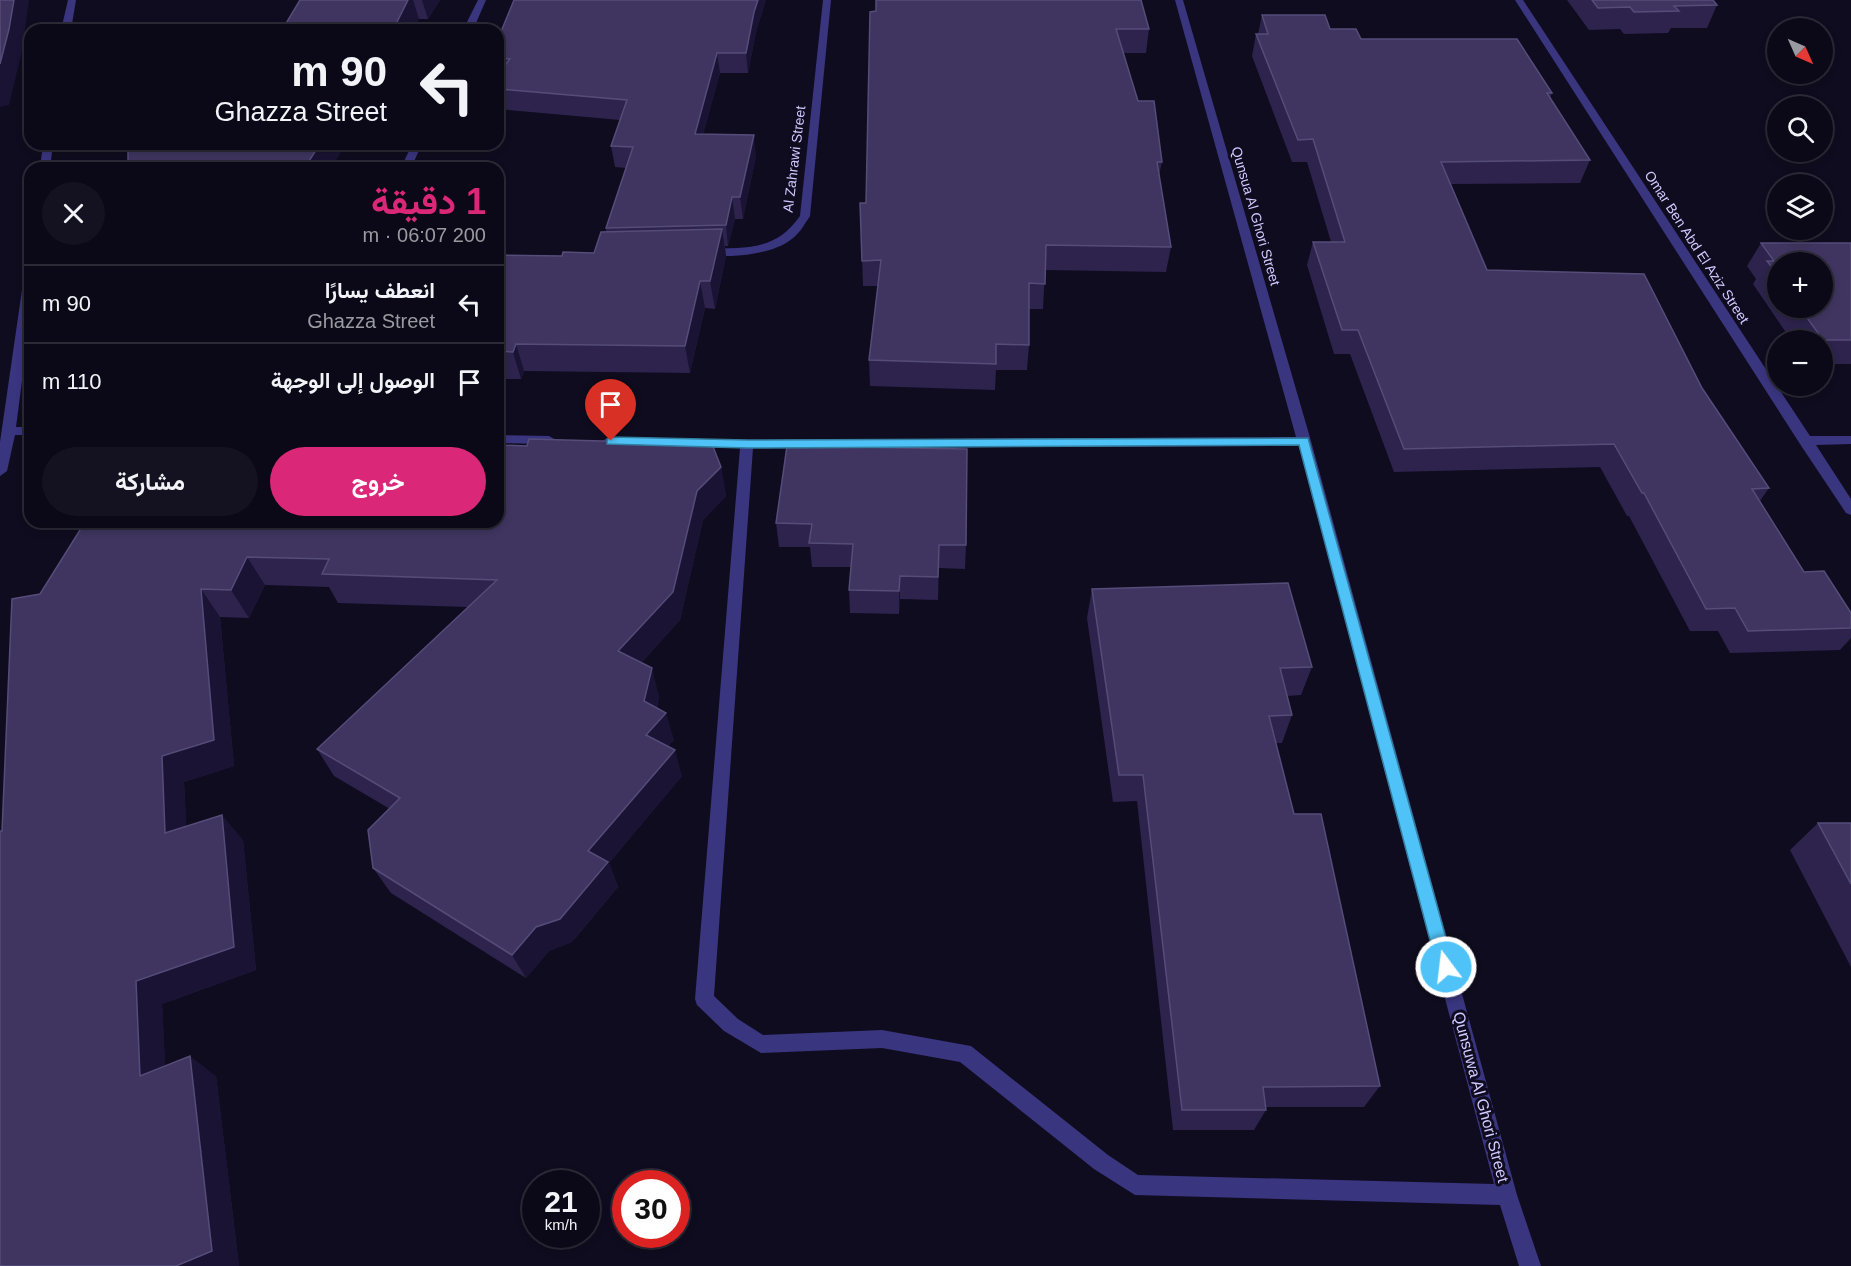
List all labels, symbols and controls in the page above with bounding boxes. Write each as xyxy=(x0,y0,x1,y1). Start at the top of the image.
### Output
north arrow xyxy=(1767,18,1833,84)
map controls xyxy=(1767,18,1833,396)
text: 90 m xyxy=(291,48,387,95)
icon: left xyxy=(408,48,486,126)
button: search xyxy=(1767,96,1833,162)
text: Ghazza Street xyxy=(214,97,387,127)
street label: Al Zahrawi Street xyxy=(780,105,808,213)
street label: Qunsua Al Ghori Street xyxy=(1228,145,1284,288)
street label: Omar Ben Abd El Aziz Street xyxy=(1642,168,1753,326)
button: layers xyxy=(1767,174,1833,240)
text: 1 دقيقة xyxy=(371,181,486,222)
button: close xyxy=(42,182,105,245)
text: 200 m · 06:07 xyxy=(363,224,486,246)
button: + xyxy=(1767,252,1833,318)
text: انعطف يسارًا xyxy=(325,278,435,303)
icon: left xyxy=(453,288,486,321)
text: 90 m xyxy=(42,291,91,316)
text: Ghazza Street xyxy=(307,310,435,332)
button: − xyxy=(1767,330,1833,396)
icon: arrive xyxy=(453,366,486,399)
text: الوصول إلى الوجهة xyxy=(271,368,435,393)
text: 110 m xyxy=(42,369,102,394)
pin xyxy=(585,379,636,441)
icon: arrive xyxy=(594,388,627,421)
button: مشاركة xyxy=(42,447,258,516)
button: خروج xyxy=(270,447,486,516)
position arrow xyxy=(1414,935,1478,999)
street label: Qunsuwa Al Ghori Street xyxy=(1450,1010,1512,1185)
speed limit sign: 30 xyxy=(612,1170,690,1248)
text: 21 xyxy=(544,1185,578,1218)
text: km/h xyxy=(545,1216,577,1233)

